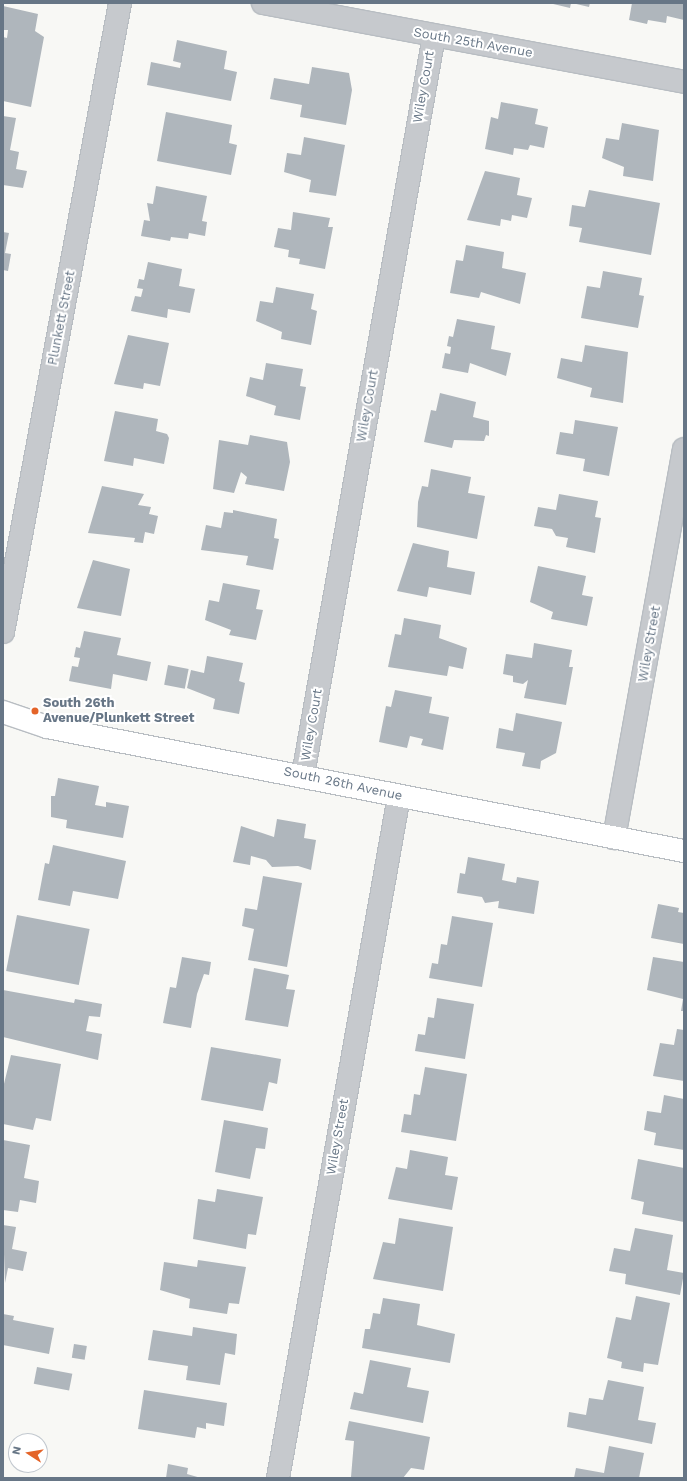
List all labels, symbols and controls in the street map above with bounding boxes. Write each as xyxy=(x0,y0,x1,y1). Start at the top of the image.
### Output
street label: South 25th Avenue xyxy=(412,25,534,61)
street label: Wiley Court xyxy=(410,50,438,124)
street label: Plunkett Street xyxy=(45,269,79,367)
street label: Wiley Court xyxy=(354,369,382,443)
street label: Wiley Street xyxy=(636,605,664,683)
street label: Wiley Court xyxy=(298,688,326,762)
place label: South 26th Avenue/Plunkett Street xyxy=(43,696,194,727)
marker: South 26th Avenue/Plunkett Street xyxy=(30,706,40,716)
street label: South 26th Avenue xyxy=(282,764,404,804)
street label: Wiley Street xyxy=(324,1098,352,1176)
north arrow xyxy=(8,1433,48,1473)
text: N xyxy=(10,1445,24,1456)

